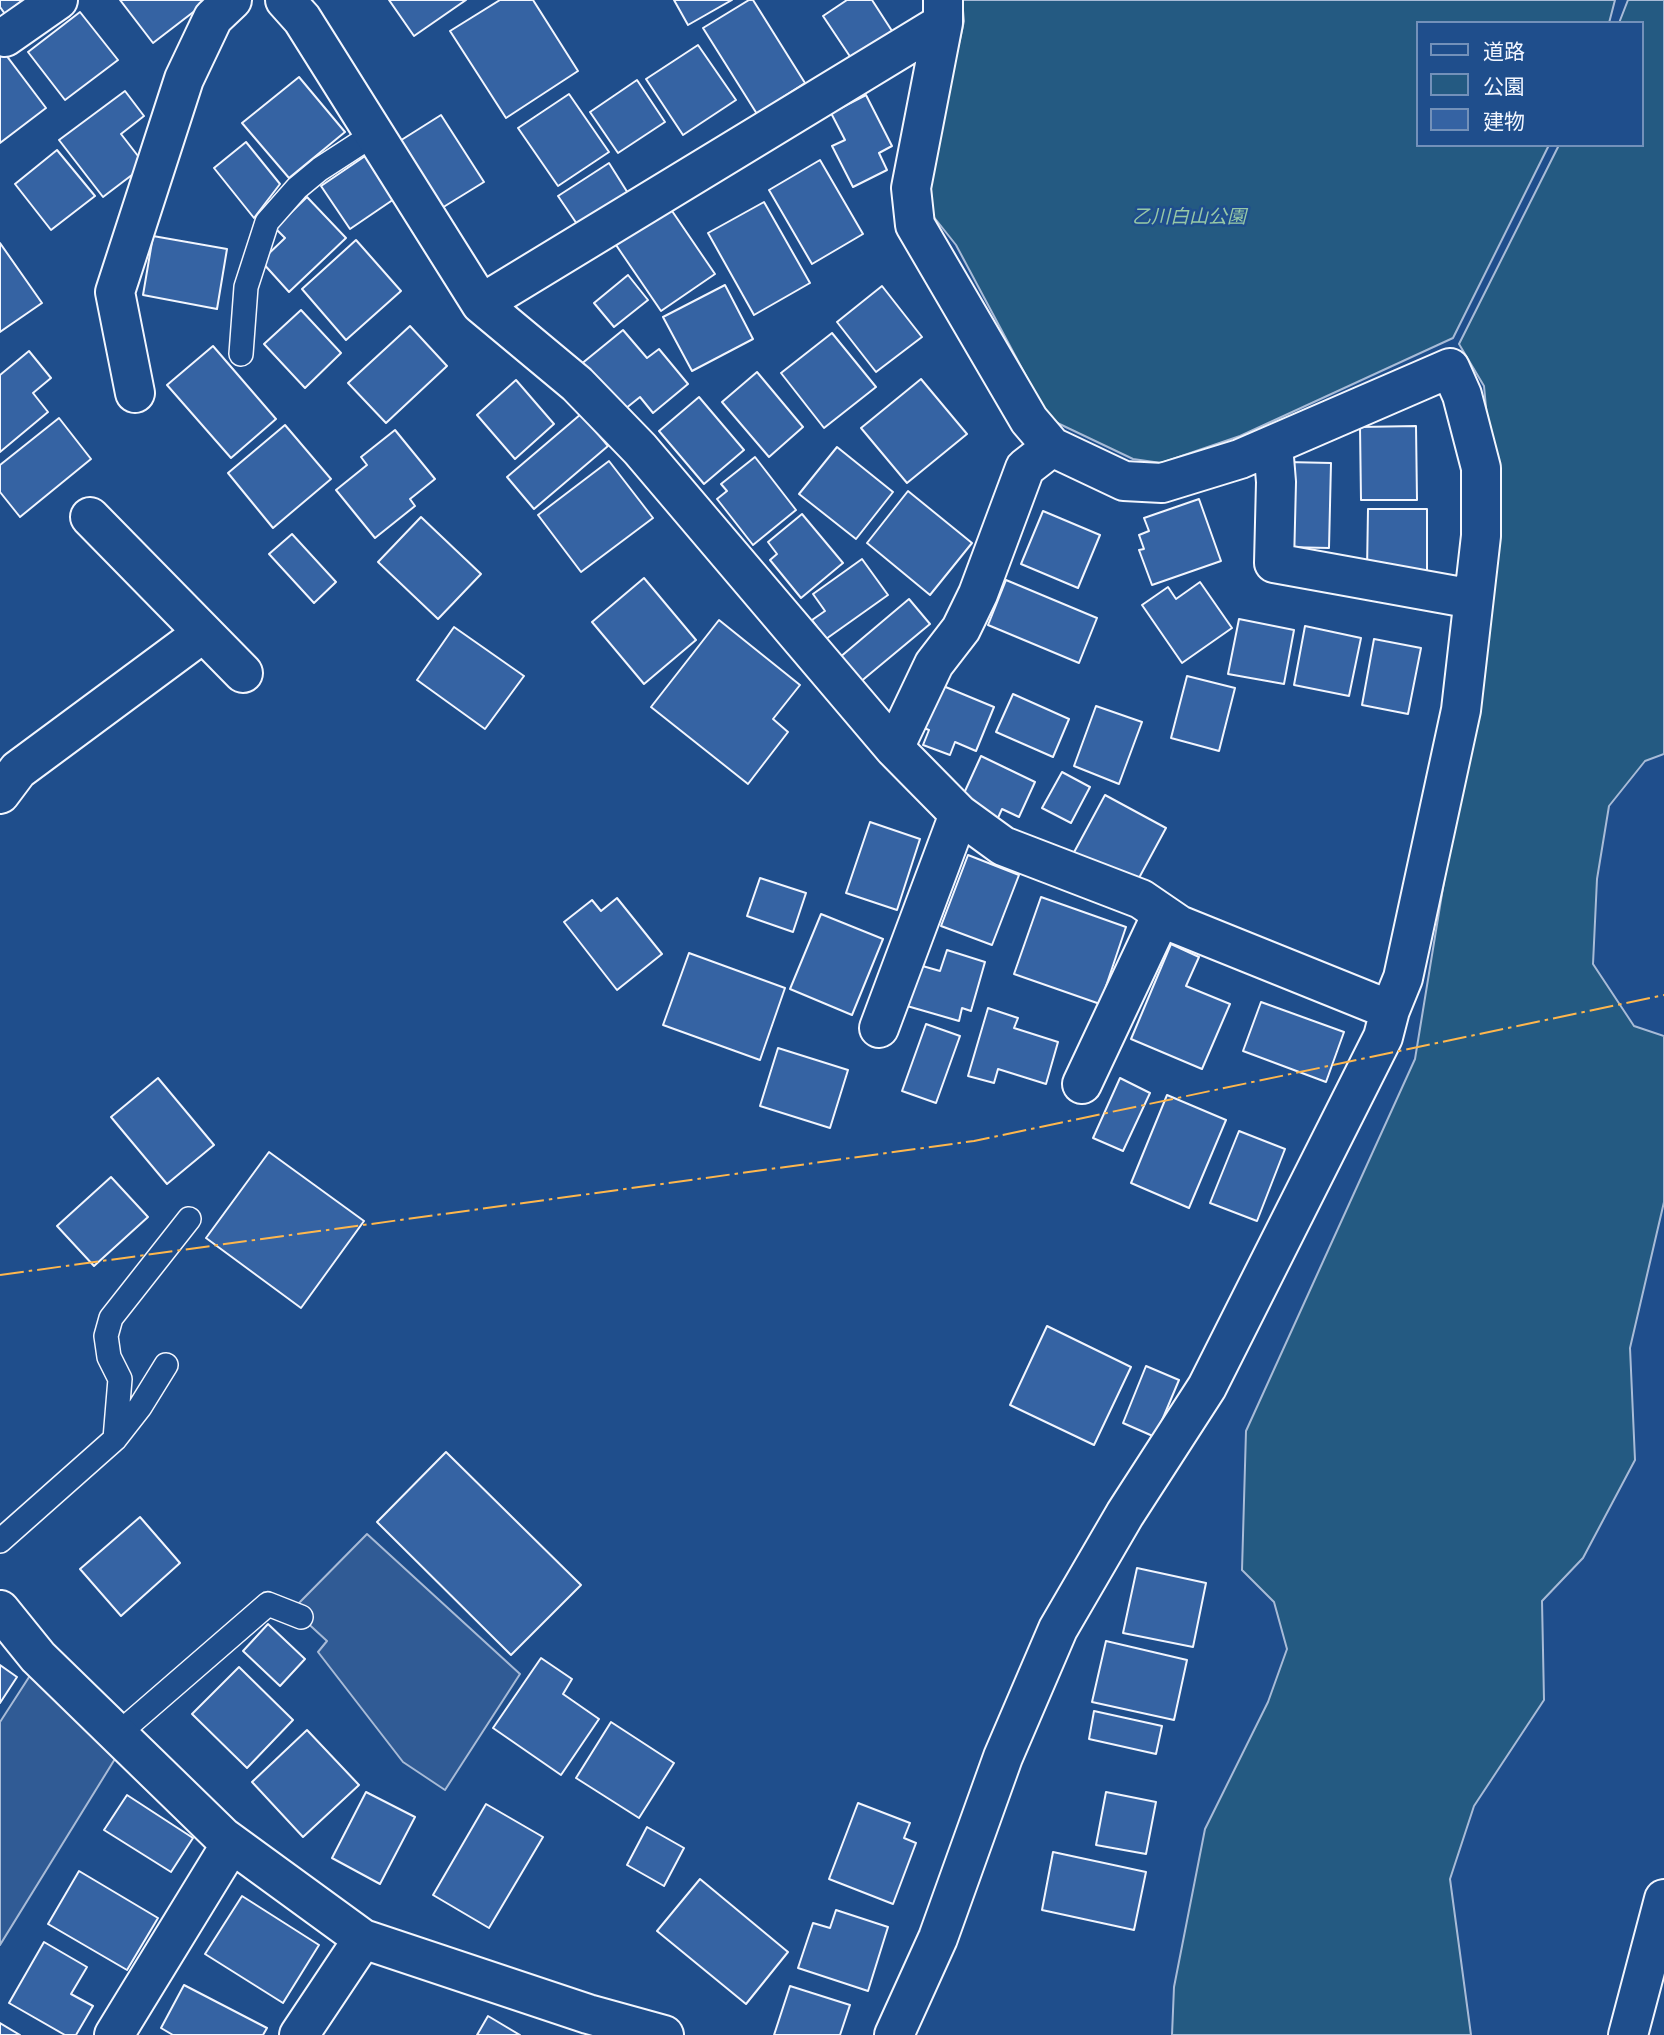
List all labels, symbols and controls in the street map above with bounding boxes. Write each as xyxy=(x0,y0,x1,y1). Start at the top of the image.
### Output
legend xyxy=(1416,21,1643,147)
text: 道路 xyxy=(1483,38,1525,65)
text: 公園 xyxy=(1483,73,1525,100)
text: 建物 xyxy=(1483,108,1525,135)
park label: 乙川白山公園 xyxy=(1132,207,1246,229)

